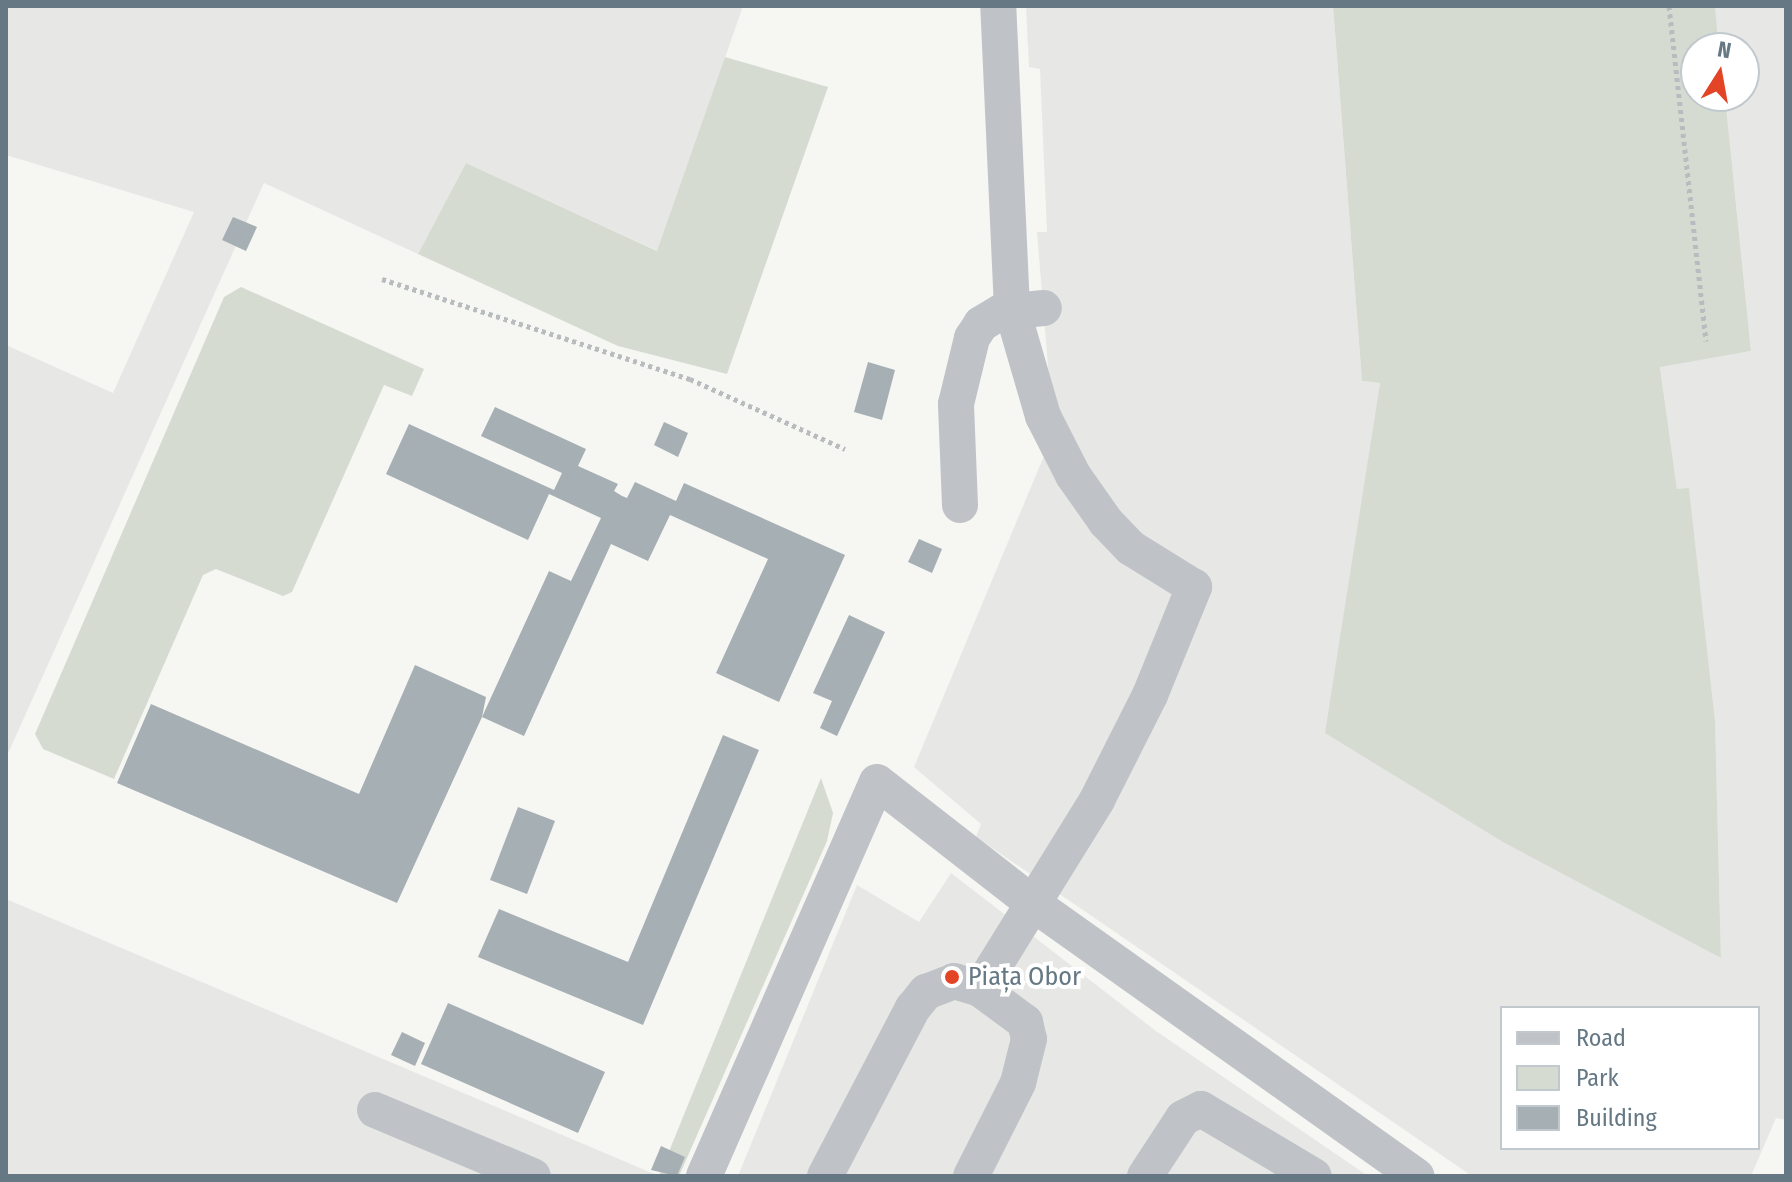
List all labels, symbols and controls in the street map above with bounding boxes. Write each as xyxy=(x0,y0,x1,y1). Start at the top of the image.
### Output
north arrow xyxy=(1680,32,1760,112)
text: N xyxy=(1715,35,1733,64)
place label: Piața Obor xyxy=(968,961,1081,993)
marker: Piața Obor xyxy=(943,968,961,986)
legend xyxy=(1500,1006,1760,1150)
text: Road xyxy=(1576,1024,1626,1052)
text: Park xyxy=(1576,1064,1619,1092)
text: Building xyxy=(1576,1104,1657,1132)

